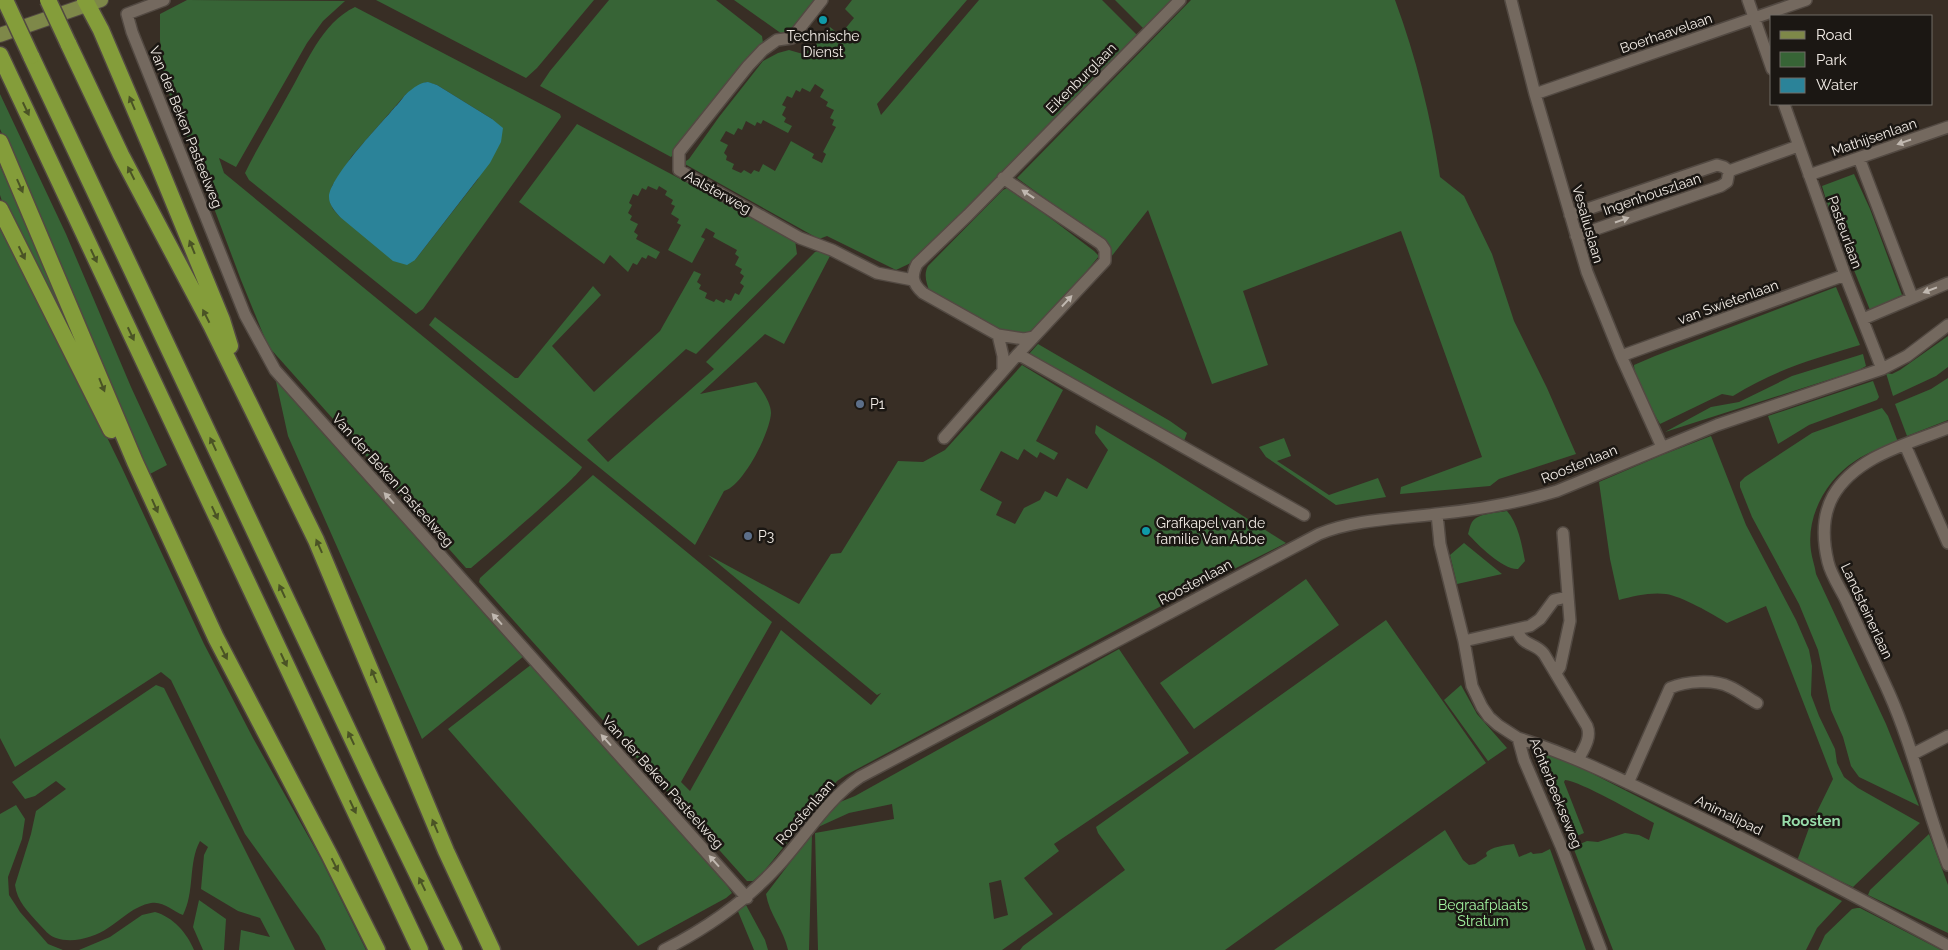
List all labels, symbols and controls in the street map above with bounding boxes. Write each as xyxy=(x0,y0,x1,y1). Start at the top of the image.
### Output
street label: Boerhaavelaan xyxy=(1618,10,1714,56)
marker: Technische Dienst xyxy=(817,14,829,26)
legend xyxy=(1770,15,1933,105)
text: Road xyxy=(1816,26,1852,44)
place label: Technische Dienst xyxy=(786,28,860,60)
street label: Eikenburglaan xyxy=(1043,40,1119,116)
street label: Van der Beken Pasteelweg xyxy=(146,44,226,210)
text: Park xyxy=(1816,51,1847,69)
text: Water xyxy=(1816,76,1859,94)
one-way arrow xyxy=(127,96,135,110)
one-way arrow xyxy=(22,102,30,116)
street label: Mathijsenlaan xyxy=(1829,115,1919,159)
one-way arrow xyxy=(1896,139,1911,147)
one-way arrow xyxy=(127,165,135,180)
street label: Aalsterweg xyxy=(682,167,754,217)
street label: Ingenhouszlaan xyxy=(1601,170,1703,218)
one-way arrow xyxy=(16,179,24,193)
street label: Vesaliuslaan xyxy=(1569,183,1607,265)
one-way arrow xyxy=(1021,189,1034,199)
street label: Pasteurlaan xyxy=(1824,193,1866,271)
one-way arrow xyxy=(1615,216,1630,224)
one-way arrow xyxy=(188,240,196,254)
one-way arrow xyxy=(17,245,26,260)
one-way arrow xyxy=(91,249,99,263)
street label: van Swietenlaan xyxy=(1676,276,1780,328)
one-way arrow xyxy=(1922,286,1937,294)
one-way arrow xyxy=(1061,296,1073,308)
one-way arrow xyxy=(202,309,210,324)
one-way arrow xyxy=(127,327,135,341)
one-way arrow xyxy=(98,378,106,393)
place label: P1 xyxy=(870,396,885,412)
marker: P1 xyxy=(854,398,866,410)
street label: Van der Beken Pasteelweg xyxy=(329,410,457,550)
one-way arrow xyxy=(208,437,216,451)
street label: Roostenlaan xyxy=(1539,442,1619,486)
one-way arrow xyxy=(383,493,395,505)
one-way arrow xyxy=(152,499,160,513)
one-way arrow xyxy=(211,506,219,520)
place label: Grafkapel van de familie Van Abbe xyxy=(1156,515,1265,547)
marker: Grafkapel van de familie Van Abbe xyxy=(1140,525,1152,537)
place label: P3 xyxy=(758,528,774,544)
marker: P3 xyxy=(742,530,754,542)
one-way arrow xyxy=(314,539,322,553)
street label: Roostenlaan xyxy=(1156,556,1234,608)
street label: Landsteinerlaan xyxy=(1838,561,1896,661)
one-way arrow xyxy=(278,584,286,598)
one-way arrow xyxy=(492,613,503,626)
one-way arrow xyxy=(220,646,228,660)
one-way arrow xyxy=(280,653,288,667)
one-way arrow xyxy=(370,668,378,683)
street label: Van der Beken Pasteelweg xyxy=(599,712,727,852)
one-way arrow xyxy=(347,731,355,745)
one-way arrow xyxy=(600,735,612,747)
street label: Achterbeekseweg xyxy=(1526,735,1586,851)
street label: Roostenlaan xyxy=(773,776,837,848)
street label: Animalipad xyxy=(1693,792,1765,838)
one-way arrow xyxy=(349,800,357,814)
district label: Roosten xyxy=(1782,812,1840,830)
one-way arrow xyxy=(431,819,439,833)
one-way arrow xyxy=(708,856,720,868)
one-way arrow xyxy=(331,858,339,872)
one-way arrow xyxy=(418,877,426,891)
park label: Begraafplaats Stratum xyxy=(1438,897,1528,929)

